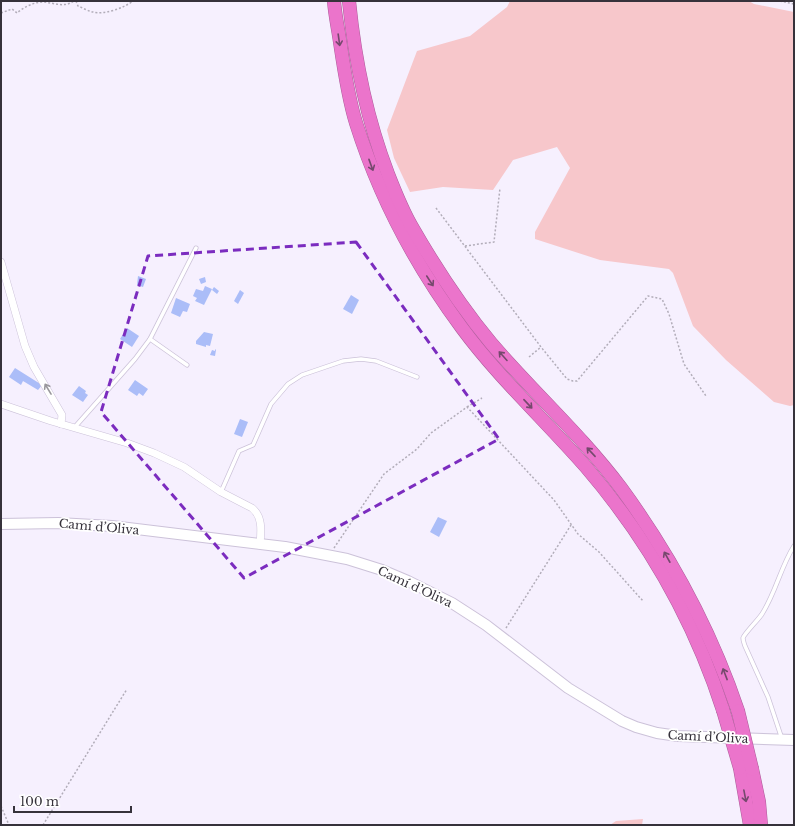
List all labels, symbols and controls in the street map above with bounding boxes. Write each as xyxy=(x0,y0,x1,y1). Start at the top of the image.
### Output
one-way arrow xyxy=(335,33,343,46)
one-way arrow xyxy=(368,159,376,171)
one-way arrow xyxy=(426,275,434,286)
one-way arrow xyxy=(499,351,508,361)
one-way arrow xyxy=(43,383,51,395)
one-way arrow xyxy=(524,399,533,409)
one-way arrow xyxy=(586,447,596,457)
street label: Camí d’Oliva xyxy=(58,516,140,538)
one-way arrow xyxy=(662,552,670,564)
street label: Camí d’Oliva xyxy=(376,563,455,611)
one-way arrow xyxy=(720,668,728,680)
street label: Camí d’Oliva xyxy=(667,727,749,746)
scale bar xyxy=(14,788,131,814)
one-way arrow xyxy=(741,790,749,803)
text: 100 m xyxy=(20,794,59,809)

